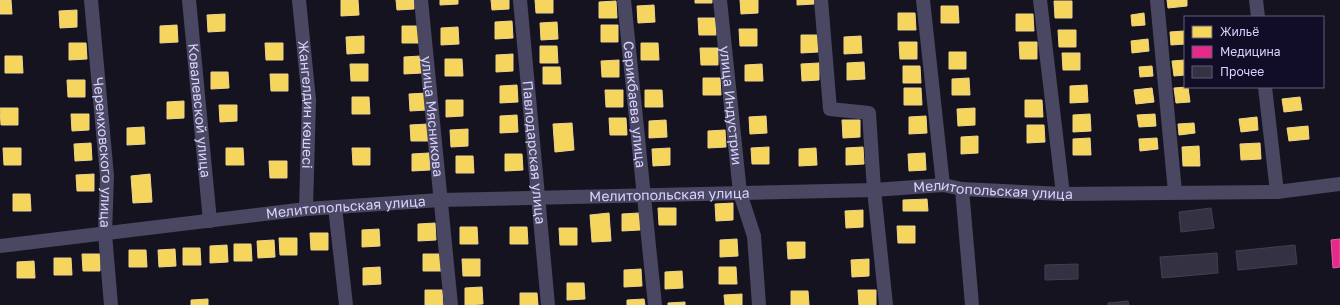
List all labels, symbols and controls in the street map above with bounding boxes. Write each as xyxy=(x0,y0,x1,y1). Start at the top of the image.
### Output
legend xyxy=(1184,16,1324,88)
text: Жильё xyxy=(1220,24,1259,39)
street label: Жангелдин көшесі xyxy=(295,40,318,169)
street label: Серикбаева улица xyxy=(620,40,650,169)
street label: Ковалевской улица xyxy=(185,42,215,178)
text: Медицина xyxy=(1220,44,1281,59)
street label: улица Индустрии xyxy=(717,45,746,166)
street label: улица Мясникова xyxy=(419,55,447,178)
text: Прочее xyxy=(1220,64,1264,79)
street label: Черемховского улица xyxy=(90,76,116,228)
street label: Павлодарская улица xyxy=(519,80,550,225)
street label: Мелитопольская улица xyxy=(912,176,1073,202)
street label: Мелитопольская улица xyxy=(589,184,750,205)
street label: Мелитопольская улица xyxy=(265,192,426,222)

